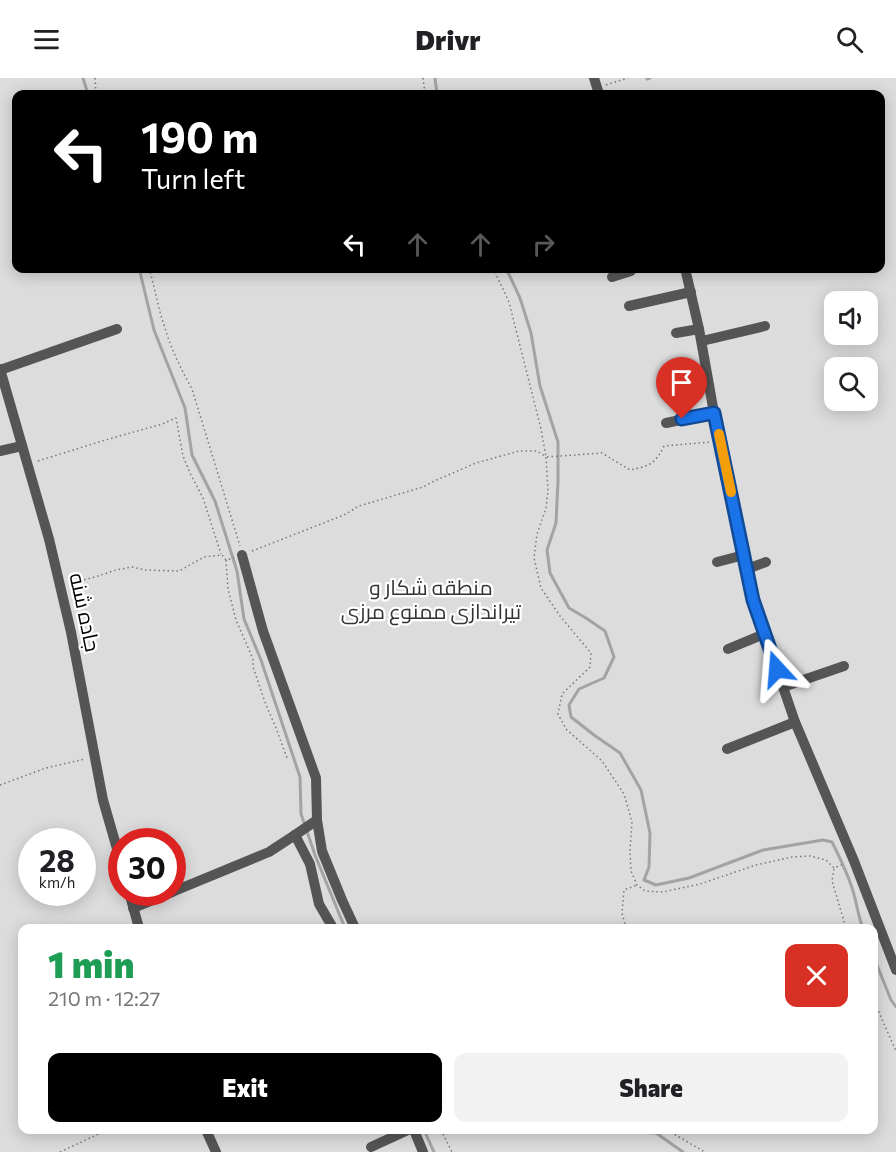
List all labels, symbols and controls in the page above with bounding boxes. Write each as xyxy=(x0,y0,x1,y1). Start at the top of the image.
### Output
icon: menu xyxy=(30,23,63,56)
text: Drivr xyxy=(415,23,481,56)
icon: search xyxy=(833,23,866,56)
text: 190 m xyxy=(141,110,259,162)
icon: left xyxy=(42,114,120,192)
text: Turn left xyxy=(141,162,245,195)
icon: left xyxy=(338,228,371,261)
icon: ahead xyxy=(401,228,434,261)
icon: ahead xyxy=(464,228,497,261)
icon: right xyxy=(527,228,560,261)
map controls xyxy=(824,291,878,411)
button: sound xyxy=(824,291,878,345)
pin xyxy=(656,357,707,419)
button: search xyxy=(824,357,878,411)
icon: arrive xyxy=(665,366,698,399)
street label: جاده شنه xyxy=(65,570,107,654)
park label: منطقه شکار و تیراندازی ممنوع مرزی xyxy=(341,574,522,626)
position arrow xyxy=(745,637,809,701)
speed limit sign: 30 xyxy=(108,828,186,906)
text: 28 xyxy=(39,841,75,878)
text: km/h xyxy=(39,873,75,891)
text: 1 min xyxy=(48,941,134,985)
button: close xyxy=(785,944,848,1007)
text: 210 m · 12:27 xyxy=(48,986,160,1010)
button: Exit xyxy=(48,1053,442,1122)
button: Share xyxy=(454,1053,848,1122)

